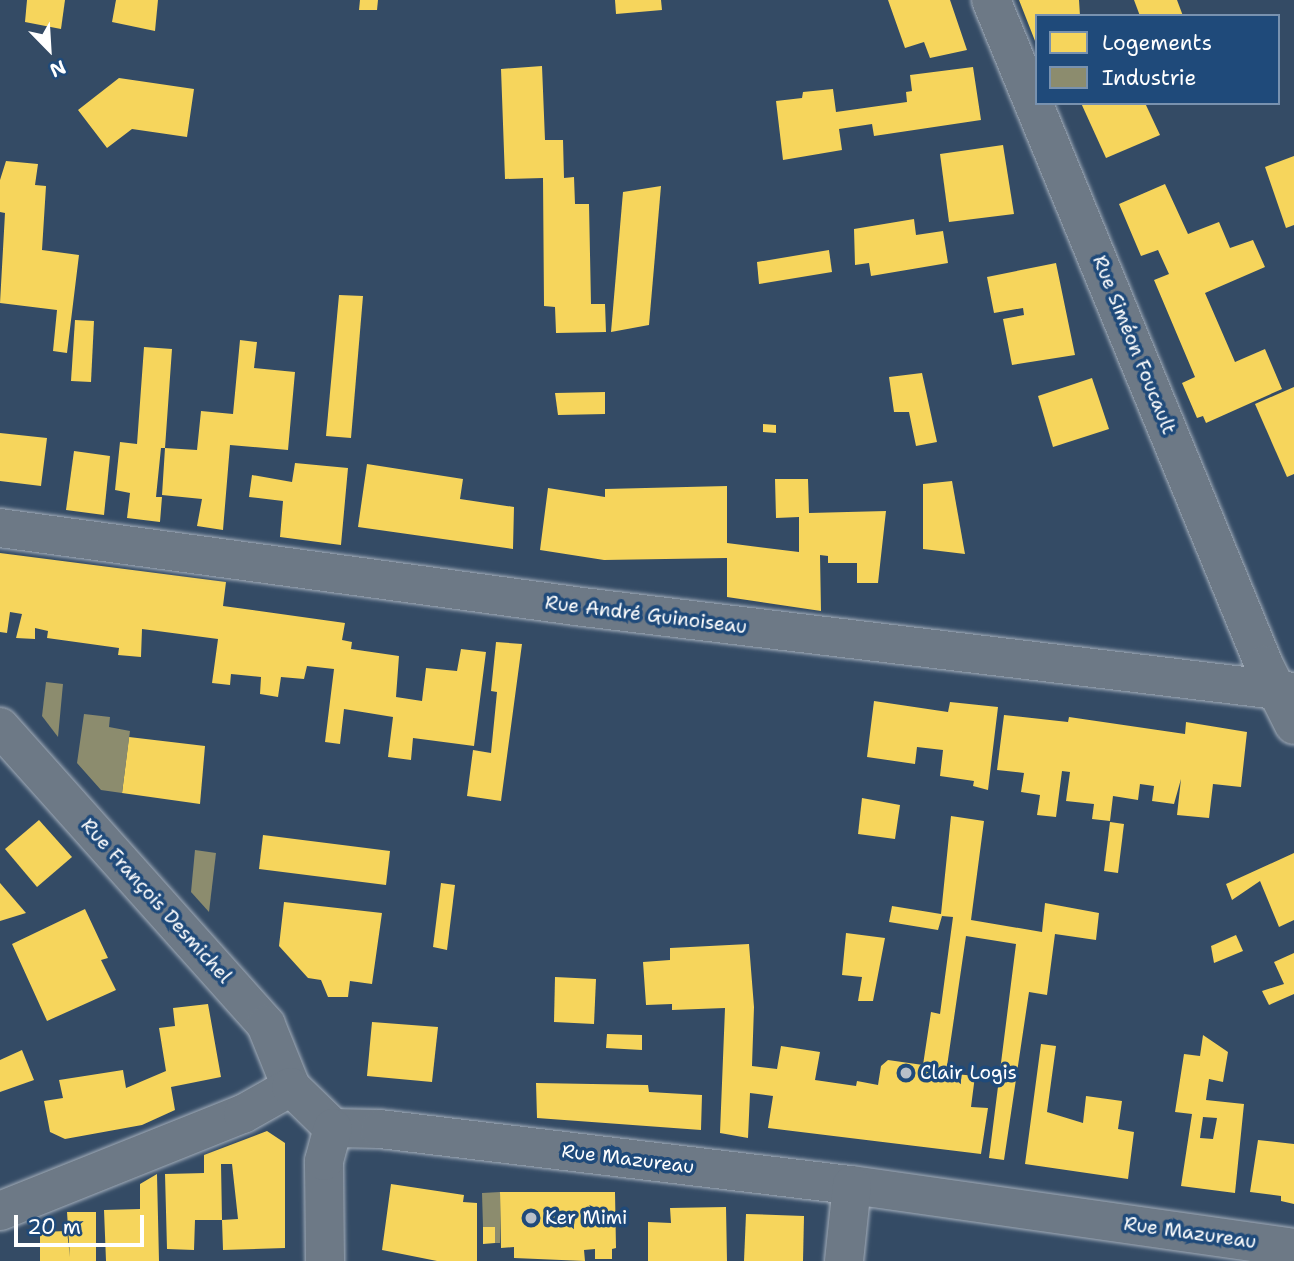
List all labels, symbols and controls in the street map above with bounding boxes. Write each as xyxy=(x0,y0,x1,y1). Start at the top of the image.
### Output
north arrow xyxy=(14,14,84,84)
legend xyxy=(1035,14,1280,105)
text: Logements xyxy=(1102,29,1212,57)
text: N xyxy=(46,54,70,83)
text: Industrie xyxy=(1102,64,1196,92)
street label: Rue Siméon Foucault xyxy=(1088,252,1180,438)
street label: Rue André Guinoiseau xyxy=(544,591,748,639)
street label: Rue François Desmichel xyxy=(76,814,236,988)
place label: Clair Logis xyxy=(920,1062,1017,1084)
marker: Clair Logis xyxy=(898,1065,914,1081)
street label: Rue Mazureau xyxy=(560,1140,696,1178)
scale bar xyxy=(18,1202,147,1246)
place label: Ker Mimi xyxy=(545,1207,627,1229)
marker: Ker Mimi xyxy=(523,1210,539,1226)
street label: Rue Mazureau xyxy=(1122,1212,1258,1254)
text: 20 m xyxy=(27,1213,81,1241)

